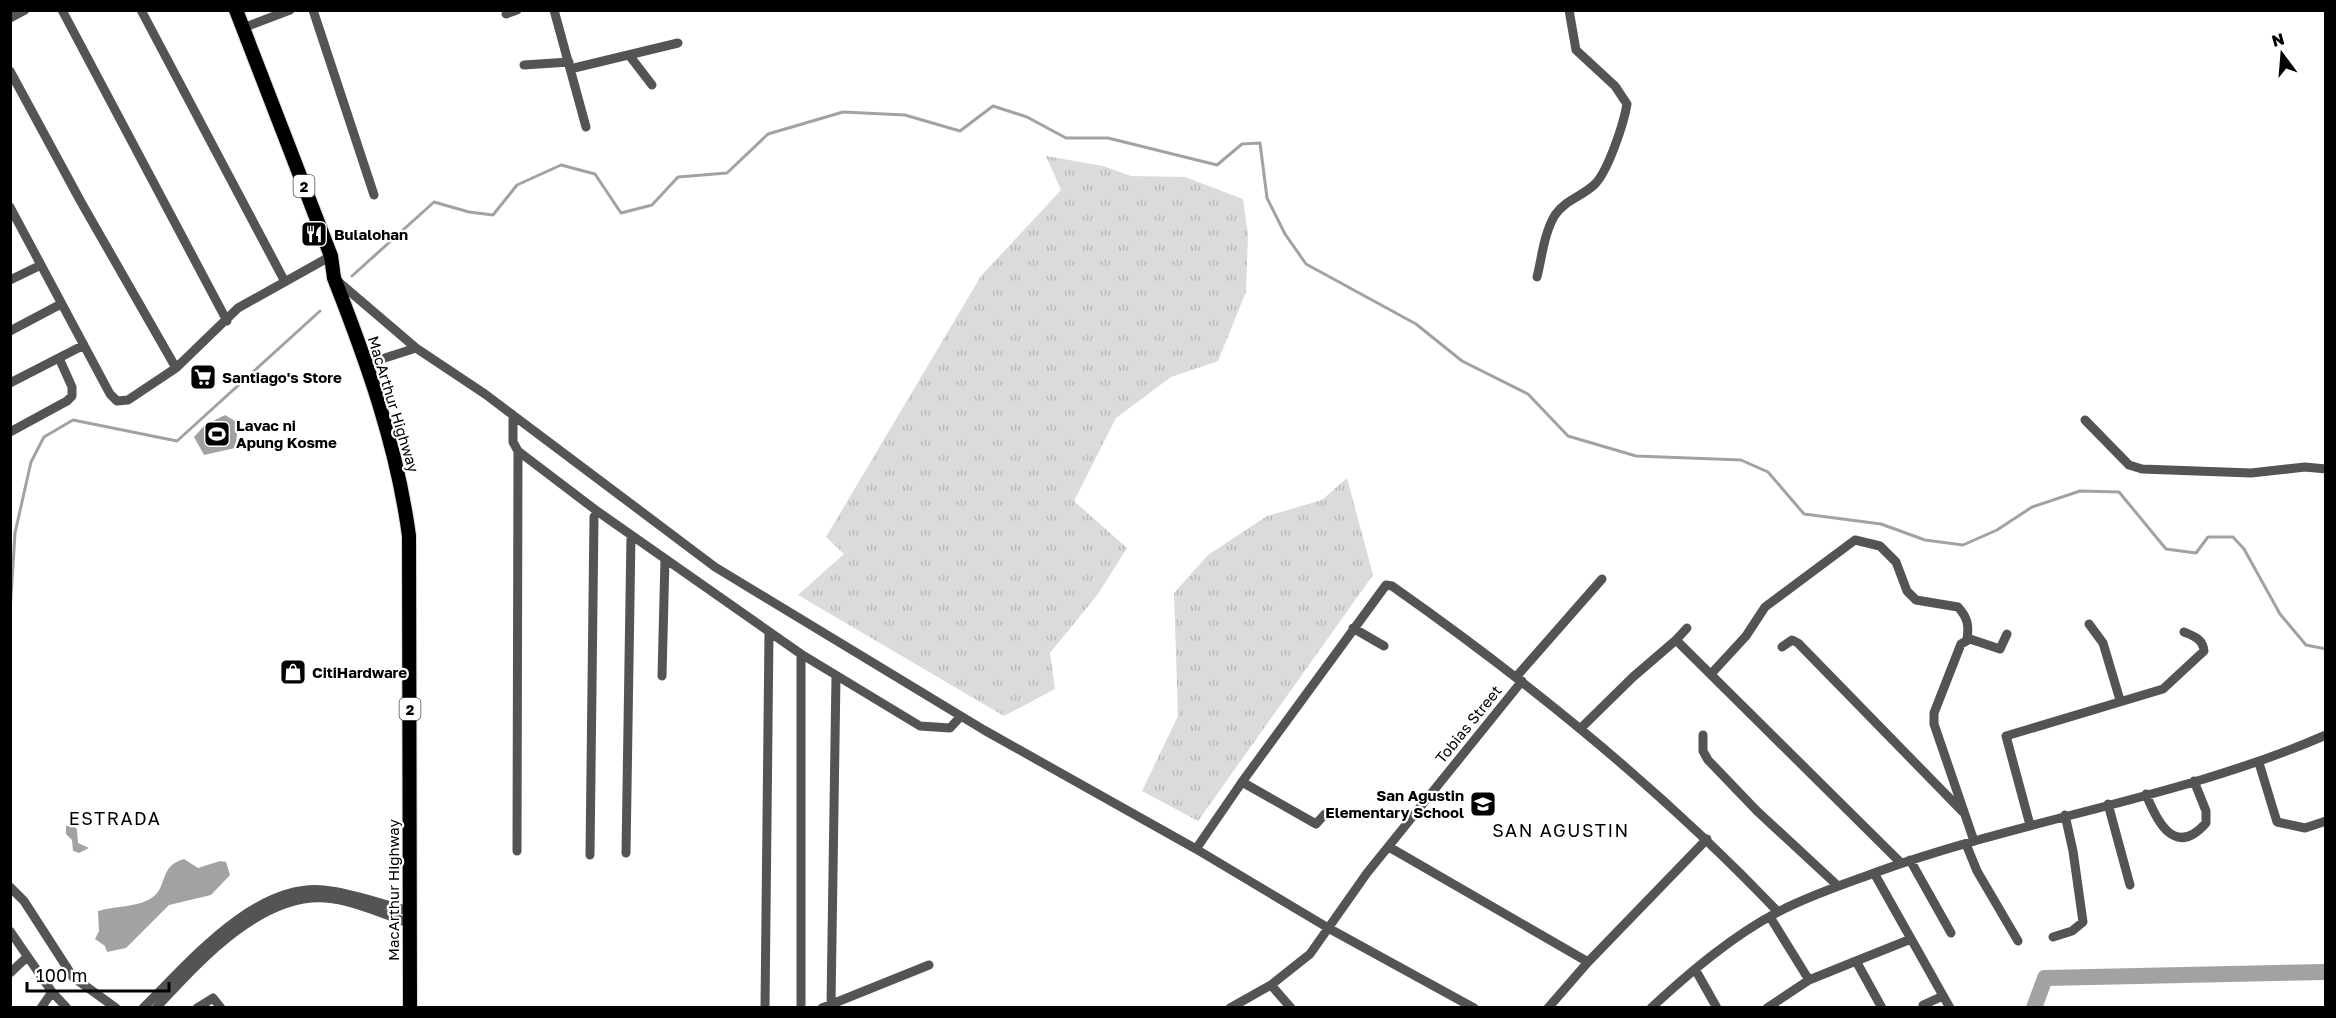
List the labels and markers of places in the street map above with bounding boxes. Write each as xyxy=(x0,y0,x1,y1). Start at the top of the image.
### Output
restaurant icon: Bulalohan xyxy=(299,219,329,249)
place label: Bulalohan xyxy=(334,225,408,243)
supermarket icon: Santiago's Store xyxy=(188,362,218,392)
place label: Santiago's Store xyxy=(222,368,342,386)
place label: Lavac ni Apung Kosme xyxy=(236,416,337,451)
sports icon: Lavac ni Apung Kosme xyxy=(202,419,232,449)
shop icon: CitiHardware xyxy=(278,657,308,687)
place label: CitiHardware xyxy=(312,663,407,681)
place label: San Agustin Elementary School xyxy=(1325,786,1464,821)
school or university icon: San Agustin Elementary School xyxy=(1468,789,1498,819)

